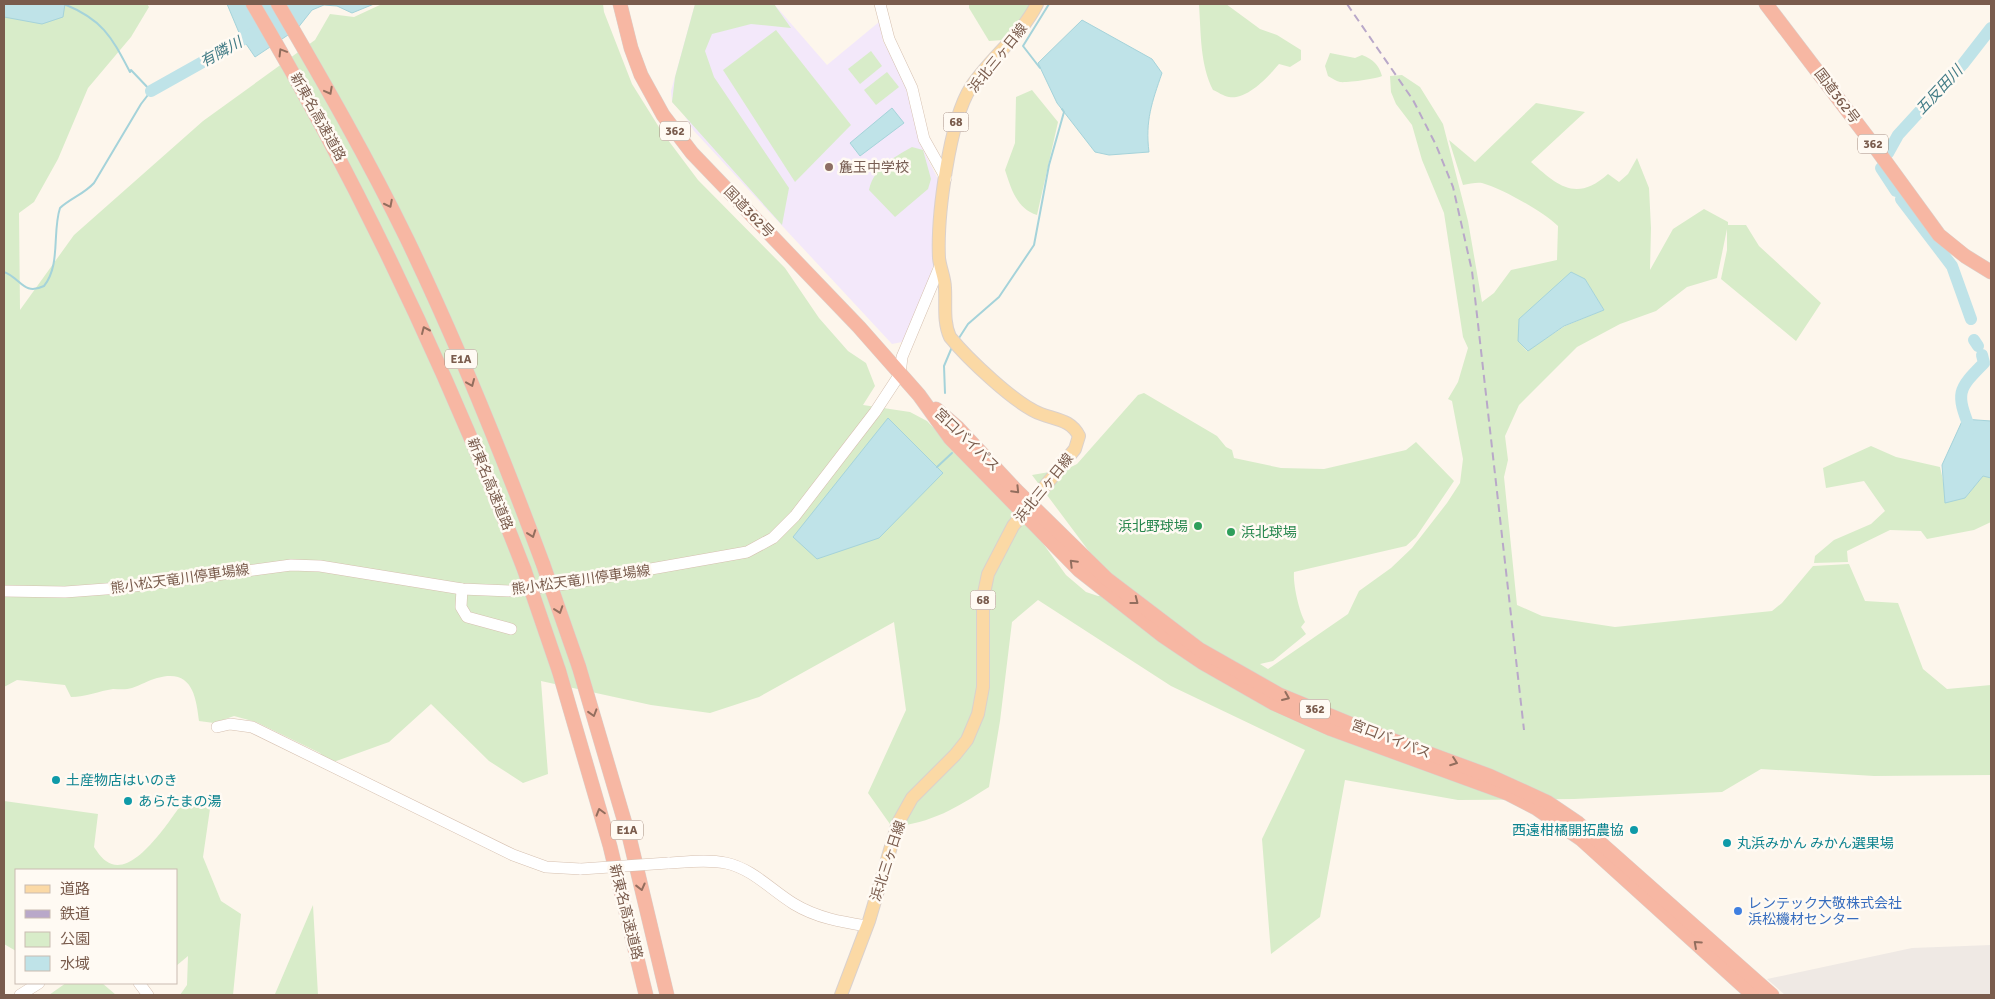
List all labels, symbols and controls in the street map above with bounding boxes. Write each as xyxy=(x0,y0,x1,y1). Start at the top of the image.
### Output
street label: 浜北三ヶ日線 xyxy=(965,20,1031,96)
water label: 有隣川 xyxy=(197,32,247,71)
one-way arrow xyxy=(278,48,288,57)
water label: 五反田川 xyxy=(1912,60,1967,118)
street label: 国道362号 xyxy=(1811,65,1863,127)
street label: 新東名高速道路 xyxy=(287,70,349,164)
one-way arrow xyxy=(323,86,333,95)
road number: 68 xyxy=(944,112,968,132)
road number: 362 xyxy=(660,122,690,140)
road number: 362 xyxy=(1858,134,1888,154)
place label: 麁玉中学校 xyxy=(839,159,909,176)
marker: 麁玉中学校 xyxy=(823,161,835,173)
street label: 国道362号 xyxy=(720,183,778,241)
one-way arrow xyxy=(383,199,393,208)
one-way arrow xyxy=(420,326,431,335)
road number: E1A xyxy=(445,349,477,368)
one-way arrow xyxy=(465,378,476,387)
street label: 宮口バイパス xyxy=(931,405,1003,475)
street label: 新東名高速道路 xyxy=(464,435,516,533)
street label: 浜北三ヶ日線 xyxy=(1011,450,1077,526)
one-way arrow xyxy=(1011,484,1020,493)
place label: 浜北野球場 xyxy=(1118,518,1188,535)
marker: 浜北野球場 xyxy=(1192,520,1204,532)
place label: 浜北球場 xyxy=(1241,524,1297,541)
marker: 浜北球場 xyxy=(1225,526,1237,538)
one-way arrow xyxy=(526,529,536,538)
one-way arrow xyxy=(1069,560,1078,569)
street label: 熊小松天竜川停車場線 xyxy=(109,561,251,597)
street label: 熊小松天竜川停車場線 xyxy=(510,562,652,598)
road number: 68 xyxy=(970,590,996,610)
one-way arrow xyxy=(1129,595,1138,603)
one-way arrow xyxy=(553,605,563,613)
one-way arrow xyxy=(1281,691,1290,701)
road number: 362 xyxy=(1300,700,1330,719)
one-way arrow xyxy=(588,708,598,717)
street label: 宮口バイパス xyxy=(1349,716,1433,762)
one-way arrow xyxy=(1449,756,1458,766)
place label: 土産物店はいのき xyxy=(66,772,178,789)
marker: 土産物店はいのき xyxy=(50,774,62,786)
place label: あらたまの湯 xyxy=(138,793,222,810)
marker: あらたまの湯 xyxy=(122,795,134,807)
one-way arrow xyxy=(596,809,606,817)
street label: 浜北三ヶ日線 xyxy=(867,818,909,904)
road number: E1A xyxy=(611,820,643,840)
place label: 西遠柑橘開拓農協 xyxy=(1512,822,1624,839)
marker: 西遠柑橘開拓農協 xyxy=(1628,824,1640,836)
place label: 丸浜みかん みかん選果場 xyxy=(1737,835,1894,852)
marker: 丸浜みかん みかん選果場 xyxy=(1721,837,1733,849)
street label: 新東名高速道路 xyxy=(606,862,646,962)
legend xyxy=(15,869,178,984)
text: 道路 xyxy=(60,880,90,898)
one-way arrow xyxy=(635,882,646,891)
place label: レンテック大敬株式会社 浜松機材センター xyxy=(1748,895,1902,928)
text: 鉄道 xyxy=(60,905,90,923)
marker: レンテック大敬株式会社 浜松機材センター xyxy=(1732,905,1744,917)
text: 公園 xyxy=(60,930,90,948)
one-way arrow xyxy=(1693,941,1702,950)
text: 水域 xyxy=(60,955,90,973)

